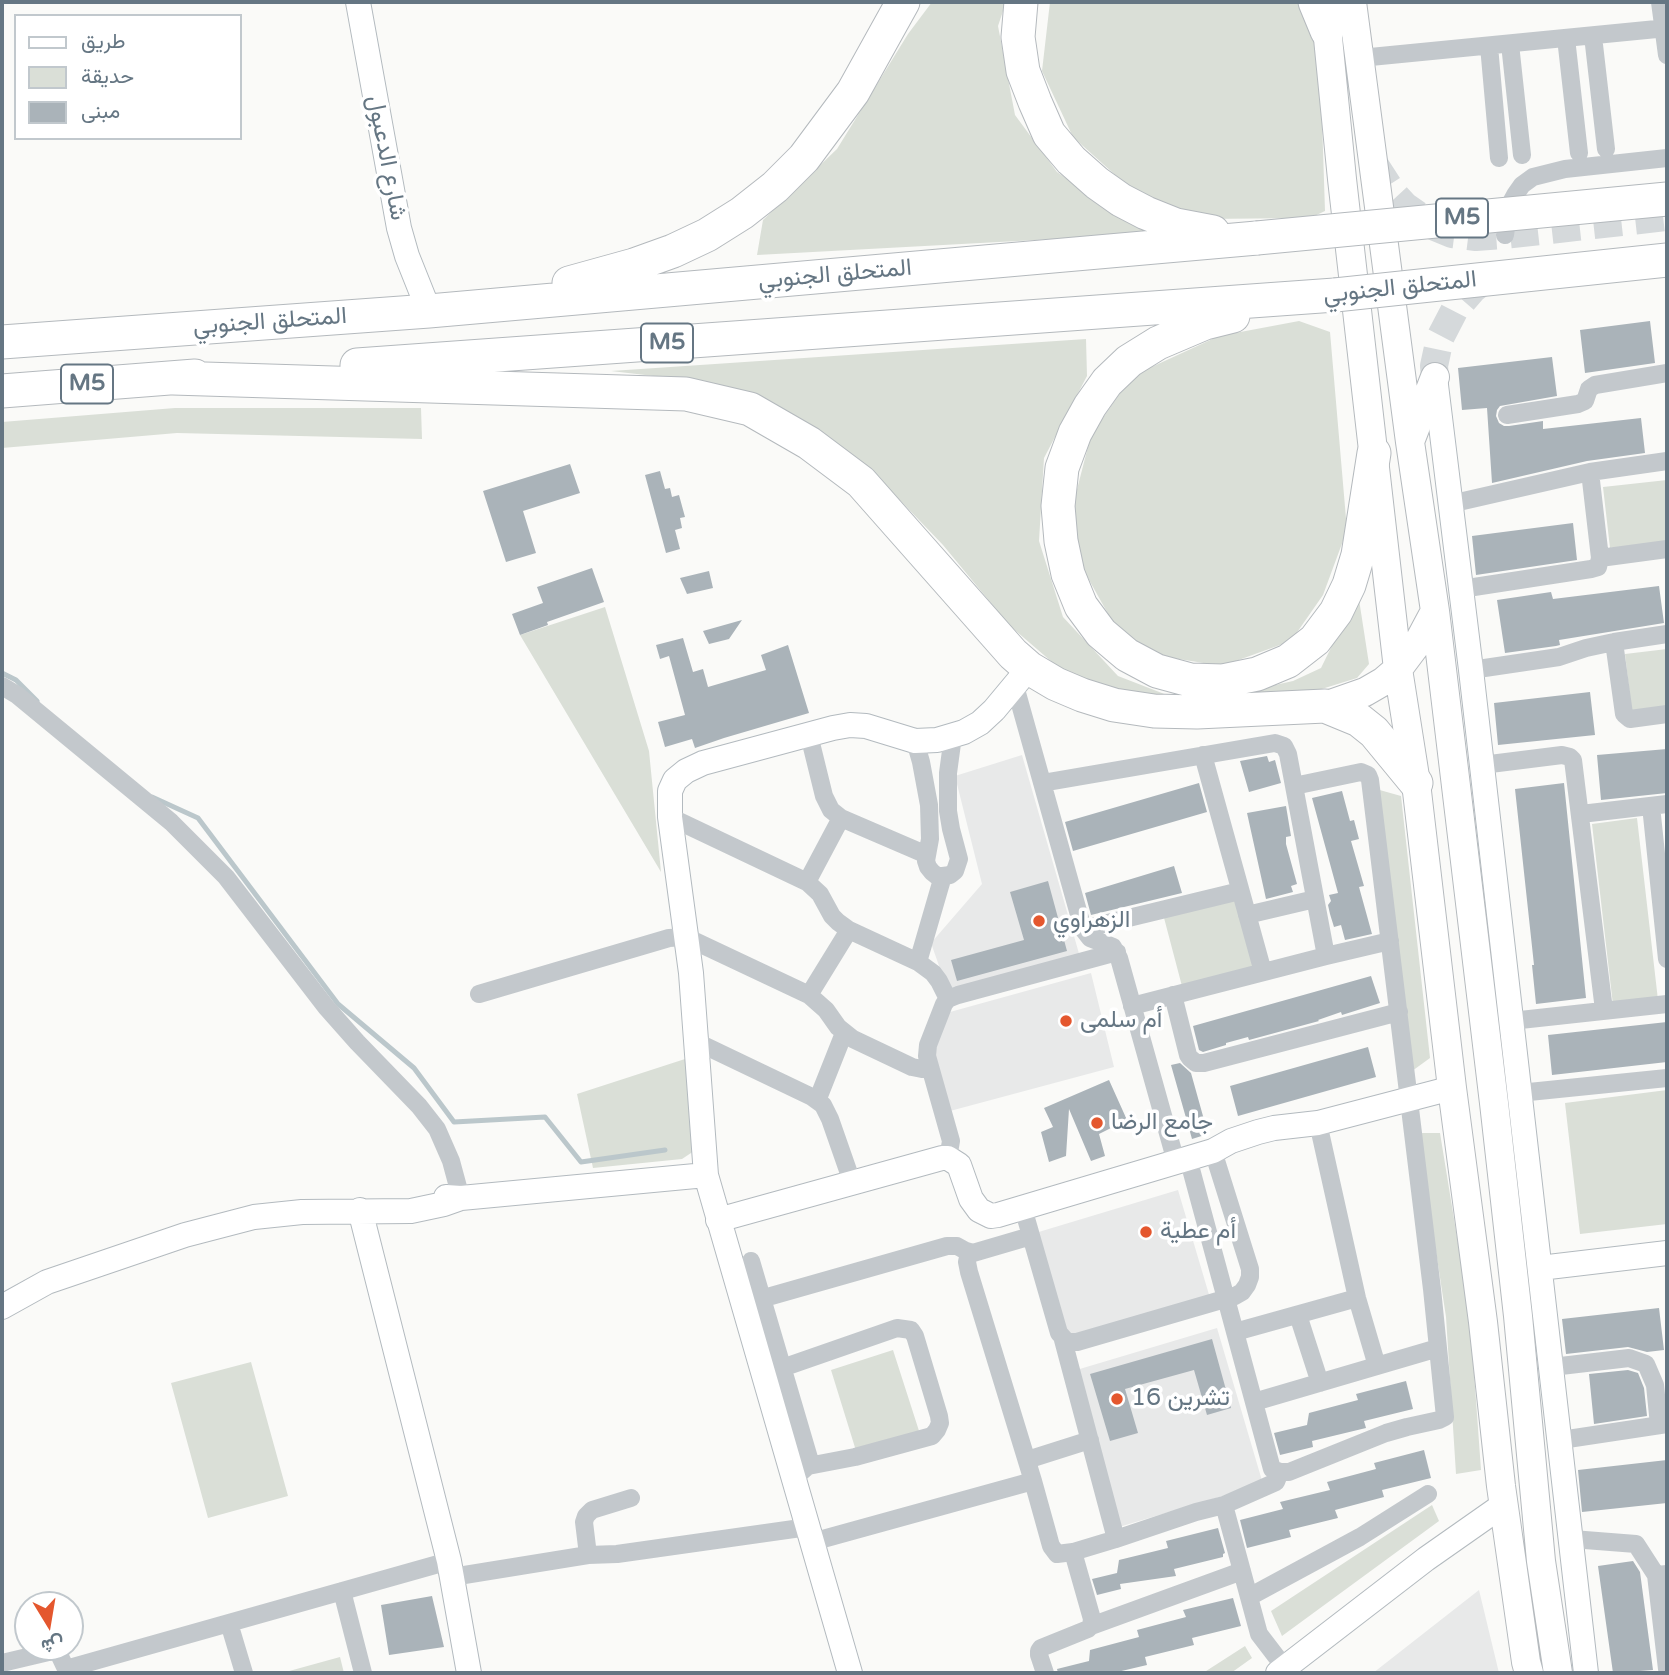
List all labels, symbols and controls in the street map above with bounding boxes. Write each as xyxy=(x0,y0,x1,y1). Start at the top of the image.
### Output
legend xyxy=(14,14,242,140)
text: طريق xyxy=(81,29,126,54)
text: حديقة xyxy=(81,64,134,89)
street label: شارع الدعبول xyxy=(360,93,412,223)
text: مبنى xyxy=(81,99,120,124)
road number: M5 xyxy=(1436,198,1488,238)
street label: المتحلق الجنوبي xyxy=(757,254,913,296)
street label: المتحلق الجنوبي xyxy=(1322,266,1478,310)
street label: المتحلق الجنوبي xyxy=(192,302,348,342)
road number: M5 xyxy=(641,324,693,362)
road number: M5 xyxy=(61,364,113,404)
place label: الزهراوي xyxy=(1053,907,1130,935)
marker: الزهراوي xyxy=(1031,913,1047,929)
place label: أم سلمى xyxy=(1080,1007,1162,1035)
marker: أم سلمى xyxy=(1058,1013,1074,1029)
place label: جامع الرضا xyxy=(1111,1109,1213,1137)
marker: جامع الرضا xyxy=(1089,1115,1105,1131)
place label: أم عطية xyxy=(1160,1218,1236,1246)
marker: أم عطية xyxy=(1138,1224,1154,1240)
place label: 16 تشرين xyxy=(1131,1385,1230,1413)
marker: 16 تشرين xyxy=(1109,1391,1125,1407)
north arrow xyxy=(14,1591,84,1661)
text: ش xyxy=(39,1632,66,1658)

